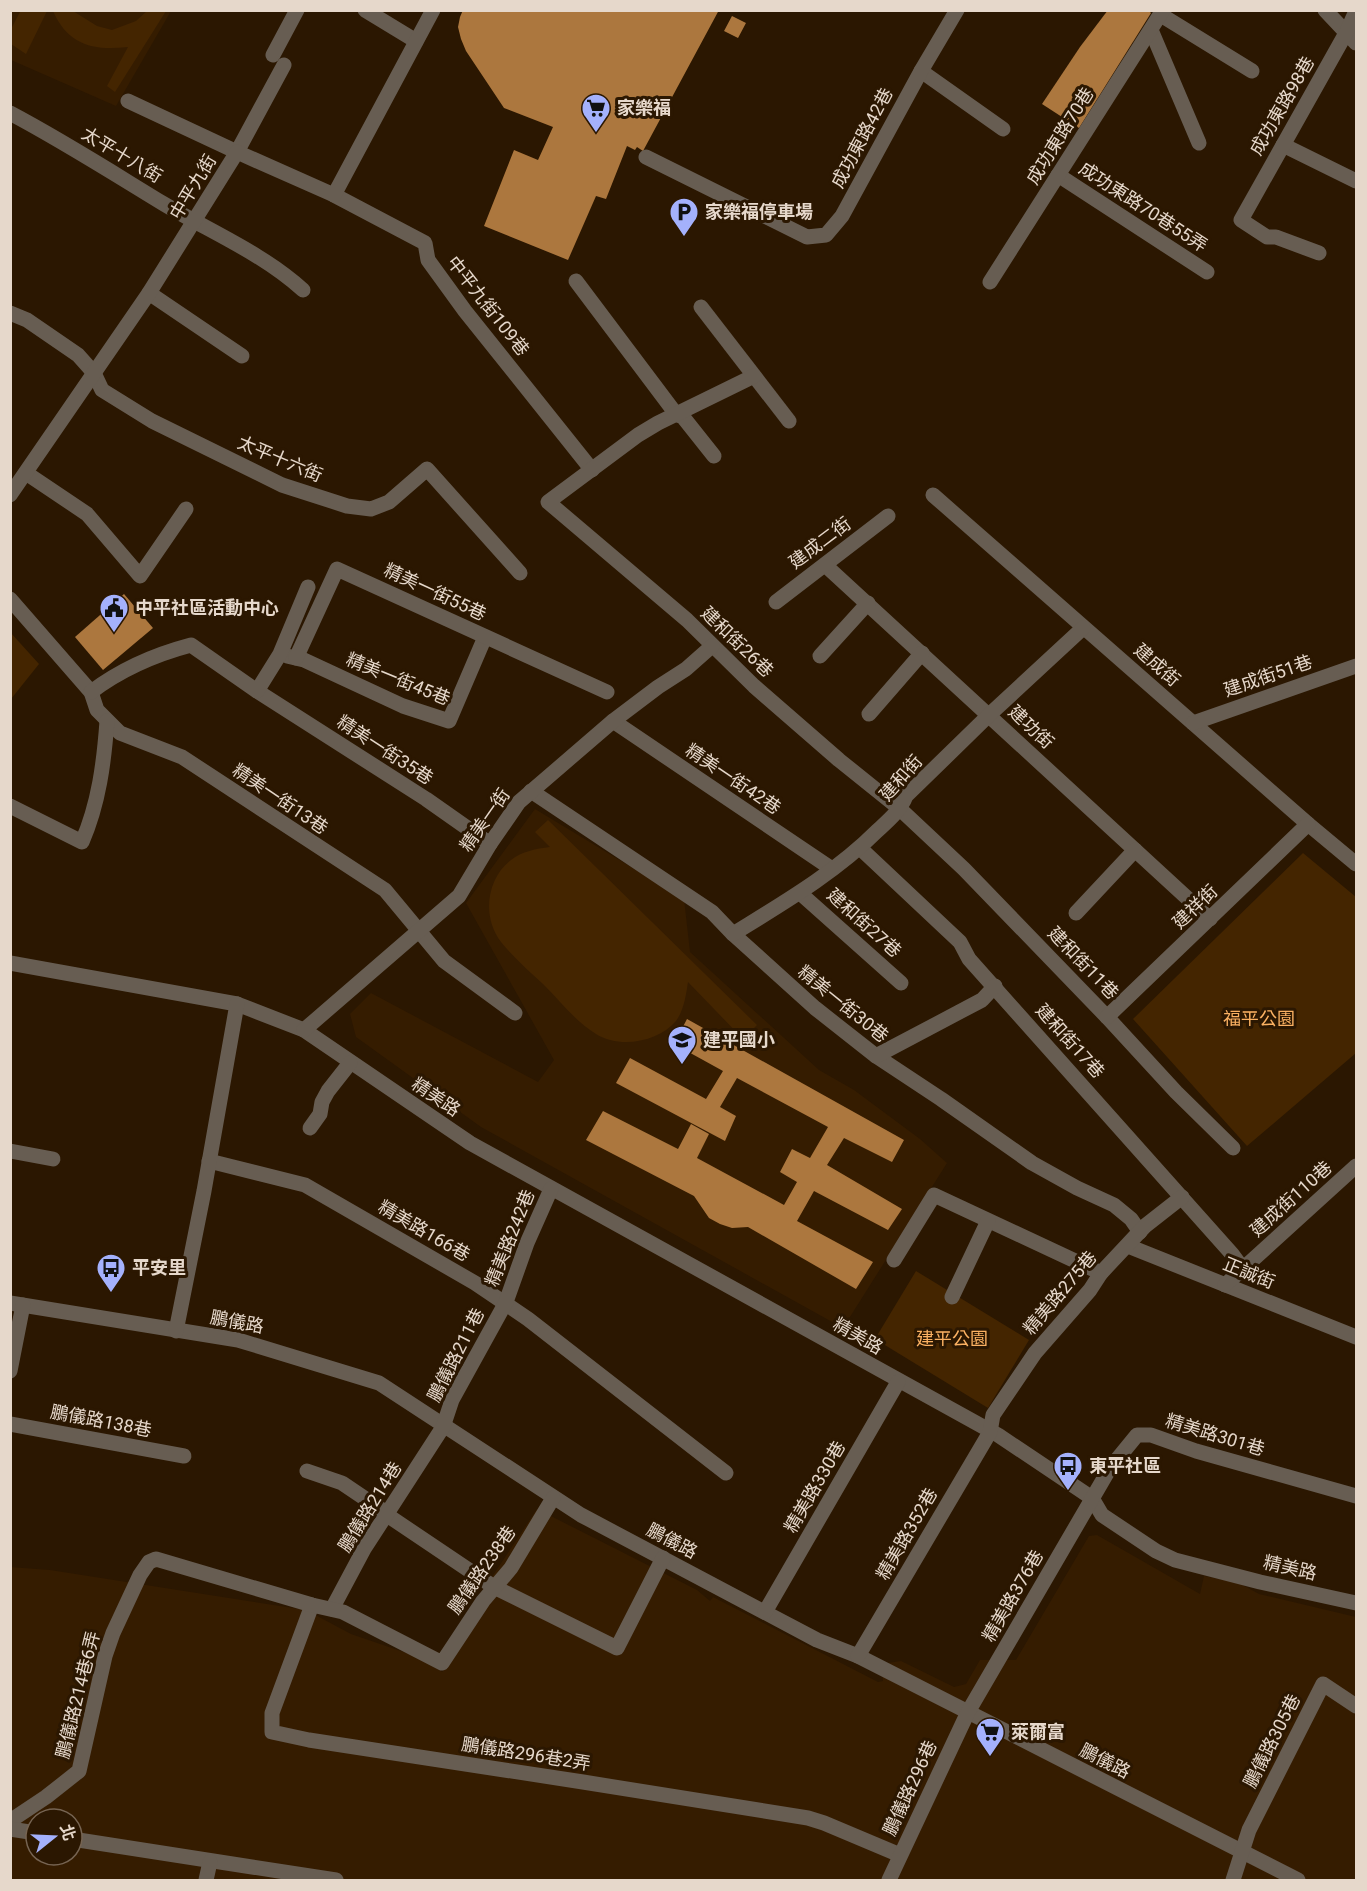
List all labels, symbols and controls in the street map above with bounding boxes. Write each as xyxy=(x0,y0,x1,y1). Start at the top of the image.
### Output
street label: 成功東路98巷 xyxy=(1245,53,1318,159)
street label: 成功東路70巷 xyxy=(1021,83,1098,188)
street label: 成功東路42巷 xyxy=(826,84,897,191)
supermarket icon: 家樂福 xyxy=(580,92,612,134)
place label: 家樂福 xyxy=(617,97,671,118)
street label: 太平十八街 xyxy=(78,122,166,187)
street label: 中平九街 xyxy=(165,150,220,223)
street label: 成功東路70巷55弄 xyxy=(1075,157,1211,256)
parking icon: 家樂福停車場 xyxy=(668,196,700,238)
place label: 家樂福停車場 xyxy=(705,201,813,222)
street label: 中平九街109巷 xyxy=(443,252,534,360)
street label: 太平十六街 xyxy=(235,431,326,486)
street label: 建成二街 xyxy=(785,513,855,573)
street label: 精美一街55巷 xyxy=(381,559,490,624)
public building icon: 中平社區活動中心 xyxy=(98,592,130,634)
place label: 中平社區活動中心 xyxy=(135,597,279,618)
street label: 建和街26巷 xyxy=(697,602,778,681)
street label: 建成街 xyxy=(1130,639,1185,690)
street label: 精美一街45巷 xyxy=(343,648,453,709)
street label: 建成街51巷 xyxy=(1221,651,1315,700)
street label: 建功街 xyxy=(1004,701,1058,753)
street label: 精美一街35巷 xyxy=(333,711,437,788)
street label: 精美一街42巷 xyxy=(682,739,785,818)
street label: 建和街 xyxy=(875,750,926,805)
street label: 精美一街13巷 xyxy=(229,759,332,838)
street label: 精美一街 xyxy=(455,784,514,855)
street label: 建祥街 xyxy=(1168,880,1221,933)
street label: 建和街27巷 xyxy=(823,884,906,961)
street label: 建和街11巷 xyxy=(1044,922,1123,1003)
street label: 精美一街30巷 xyxy=(794,961,893,1046)
street label: 建和街17巷 xyxy=(1032,999,1109,1082)
park label: 福平公園 xyxy=(1223,1008,1295,1029)
school or university icon: 建平國小 xyxy=(666,1024,698,1066)
place label: 建平國小 xyxy=(703,1029,775,1050)
street label: 精美路 xyxy=(408,1073,465,1120)
street label: 建成街110巷 xyxy=(1246,1157,1336,1241)
street label: 精美路242巷 xyxy=(481,1186,538,1289)
street label: 精美路166巷 xyxy=(375,1196,474,1265)
street label: 精美路275巷 xyxy=(1019,1247,1101,1339)
bus stop icon: 平安里 xyxy=(95,1252,127,1294)
street label: 正誠街 xyxy=(1220,1253,1278,1292)
place label: 平安里 xyxy=(132,1257,186,1278)
street label: 鵬儀路211巷 xyxy=(423,1304,488,1405)
street label: 鵬儀路 xyxy=(209,1306,266,1337)
street label: 精美路 xyxy=(830,1313,887,1358)
park label: 建平公園 xyxy=(916,1328,988,1349)
street label: 鵬儀路138巷 xyxy=(49,1400,153,1441)
street label: 精美路301巷 xyxy=(1163,1410,1267,1460)
street label: 精美路330巷 xyxy=(780,1437,849,1536)
bus stop icon: 東平社區 xyxy=(1052,1450,1084,1492)
place label: 東平社區 xyxy=(1089,1455,1161,1476)
street label: 鵬儀路214巷 xyxy=(334,1458,406,1556)
street label: 精美路352巷 xyxy=(872,1484,941,1583)
street label: 鵬儀路 xyxy=(643,1519,701,1563)
street label: 鵬儀路238巷 xyxy=(444,1522,520,1618)
street label: 精美路376巷 xyxy=(978,1546,1047,1645)
street label: 精美路 xyxy=(1261,1551,1319,1584)
street label: 鵬儀路214巷6弄 xyxy=(52,1629,103,1761)
street label: 鵬儀路305巷 xyxy=(1239,1690,1304,1791)
supermarket icon: 萊爾富 xyxy=(974,1716,1006,1758)
place label: 萊爾富 xyxy=(1011,1721,1065,1742)
street label: 鵬儀路296巷2弄 xyxy=(460,1733,592,1774)
street label: 鵬儀路296巷 xyxy=(878,1737,941,1839)
street label: 鵬儀路 xyxy=(1076,1739,1134,1782)
north arrow xyxy=(24,1807,84,1867)
text: 北 xyxy=(56,1822,79,1843)

